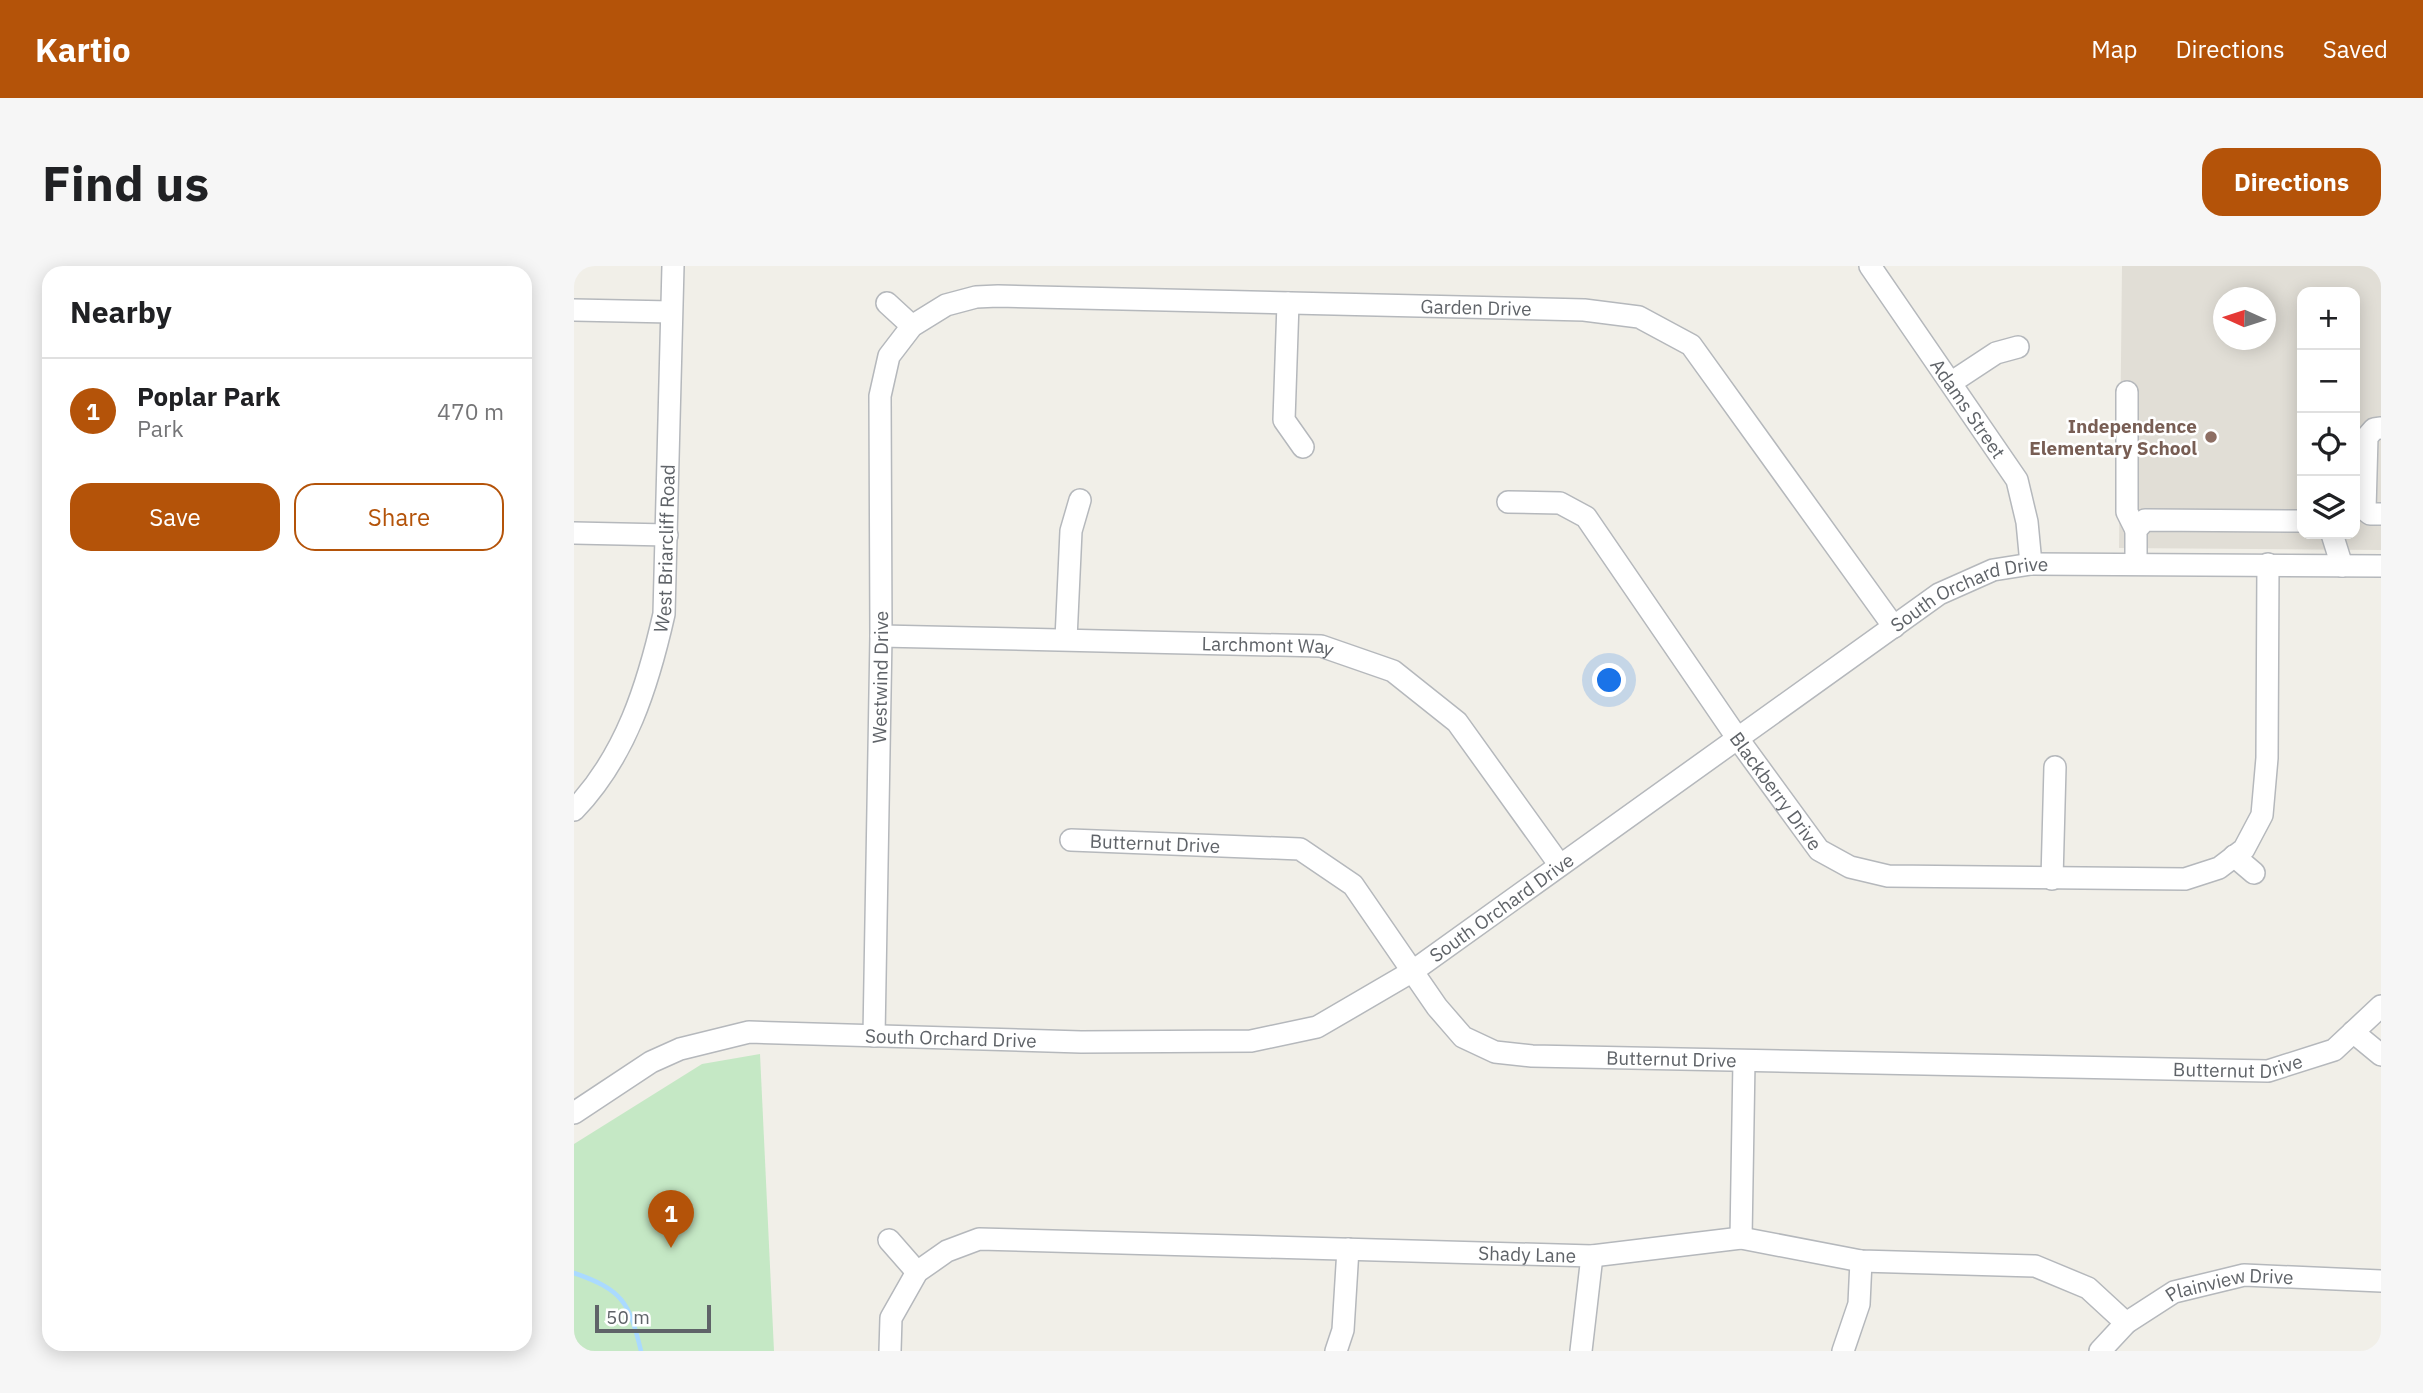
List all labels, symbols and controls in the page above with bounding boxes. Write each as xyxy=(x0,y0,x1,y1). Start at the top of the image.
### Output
text: Kartio xyxy=(35,28,131,71)
text: Map xyxy=(2091,33,2137,65)
text: Directions xyxy=(2175,33,2285,65)
text: Saved xyxy=(2323,33,2388,65)
button: Directions xyxy=(2202,148,2381,216)
text: Find us xyxy=(42,151,209,214)
north arrow xyxy=(2213,287,2276,350)
map controls xyxy=(2297,287,2360,539)
button: + xyxy=(2297,287,2360,350)
text: Nearby xyxy=(70,292,172,331)
street label: Garden Drive xyxy=(1420,294,1532,321)
button: − xyxy=(2297,350,2360,413)
street label: Adams Street xyxy=(1925,354,2011,463)
text: Poplar Park xyxy=(137,379,280,413)
text: 1 xyxy=(86,396,100,426)
text: 470 m xyxy=(437,396,504,426)
text: Park xyxy=(137,413,184,443)
button: locate xyxy=(2297,413,2360,476)
place label: Independence Elementary School xyxy=(2029,414,2197,460)
marker: Independence Elementary School xyxy=(2203,429,2219,445)
street label: West Briarcliff Road xyxy=(648,464,680,635)
button: layers xyxy=(2297,476,2360,539)
button: Save xyxy=(70,483,280,551)
button: Share xyxy=(294,483,504,551)
street label: South Orchard Drive xyxy=(1886,552,2048,637)
street label: Westwind Drive xyxy=(867,611,893,744)
street label: Larchmont Way xyxy=(1201,631,1338,662)
your location xyxy=(1592,663,1626,697)
street label: Blackberry Drive xyxy=(1725,727,1827,855)
street label: Butternut Drive xyxy=(1089,829,1221,858)
street label: South Orchard Drive xyxy=(1425,848,1578,967)
street label: South Orchard Drive xyxy=(864,1023,1037,1053)
street label: Butternut Drive xyxy=(1606,1046,1737,1072)
street label: Butternut Drive xyxy=(2173,1049,2306,1083)
pin: 1 xyxy=(648,1190,694,1248)
street label: Shady Lane xyxy=(1478,1241,1576,1268)
street label: Plainview Drive xyxy=(2161,1263,2294,1307)
scale bar xyxy=(595,1302,710,1334)
text: 50 m xyxy=(606,1305,650,1329)

